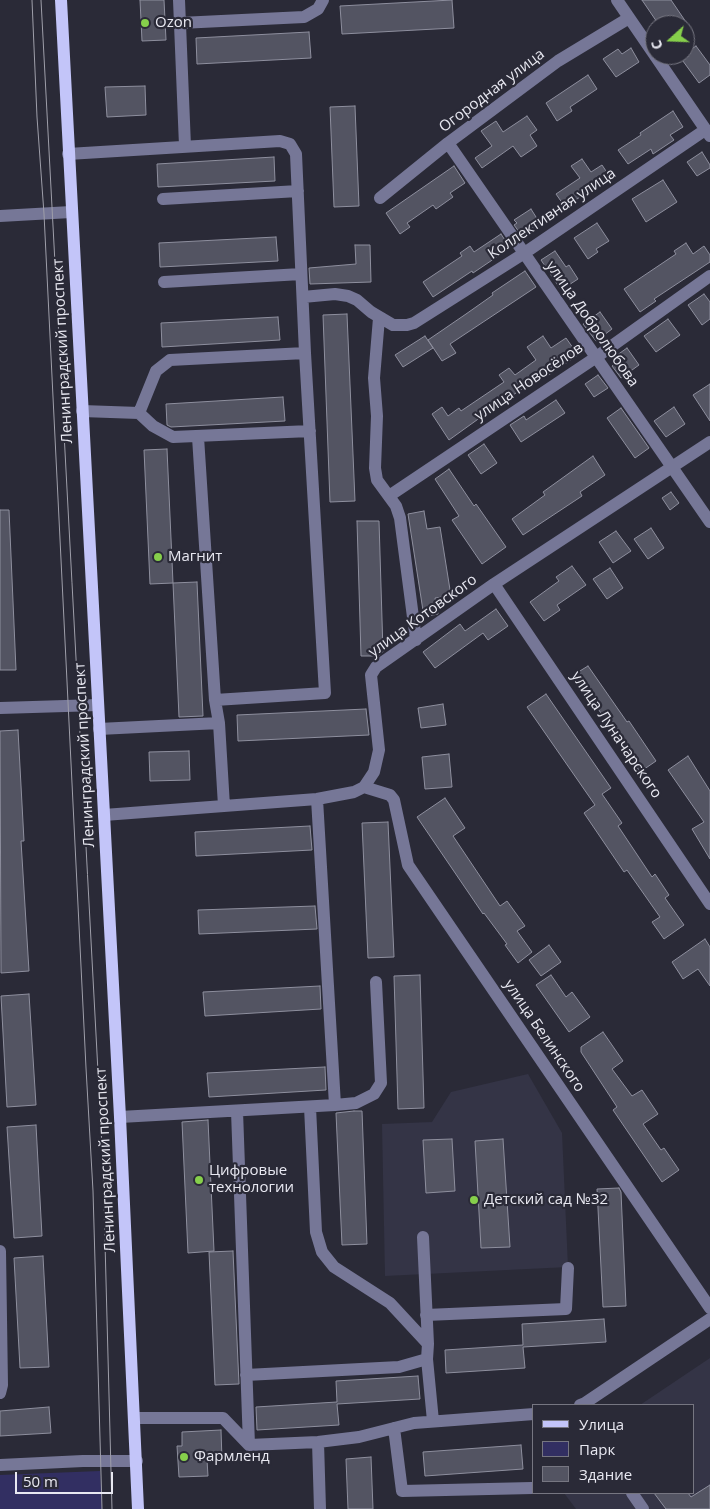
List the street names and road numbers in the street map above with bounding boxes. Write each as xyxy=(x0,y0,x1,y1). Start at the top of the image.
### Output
street label: Огородная улица xyxy=(436,45,548,137)
street label: Коллективная улица xyxy=(485,165,619,263)
street label: Ленинградский проспект xyxy=(49,258,77,444)
street label: улица Добролюбова xyxy=(542,258,642,390)
street label: улица Новосёлов xyxy=(471,339,587,425)
street label: улица Котовского xyxy=(365,571,481,661)
street label: Ленинградский проспект xyxy=(71,662,99,848)
street label: улица Луначарского xyxy=(567,668,665,802)
street label: улица Белинского xyxy=(500,976,588,1096)
street label: Ленинградский проспект xyxy=(92,1067,120,1253)

